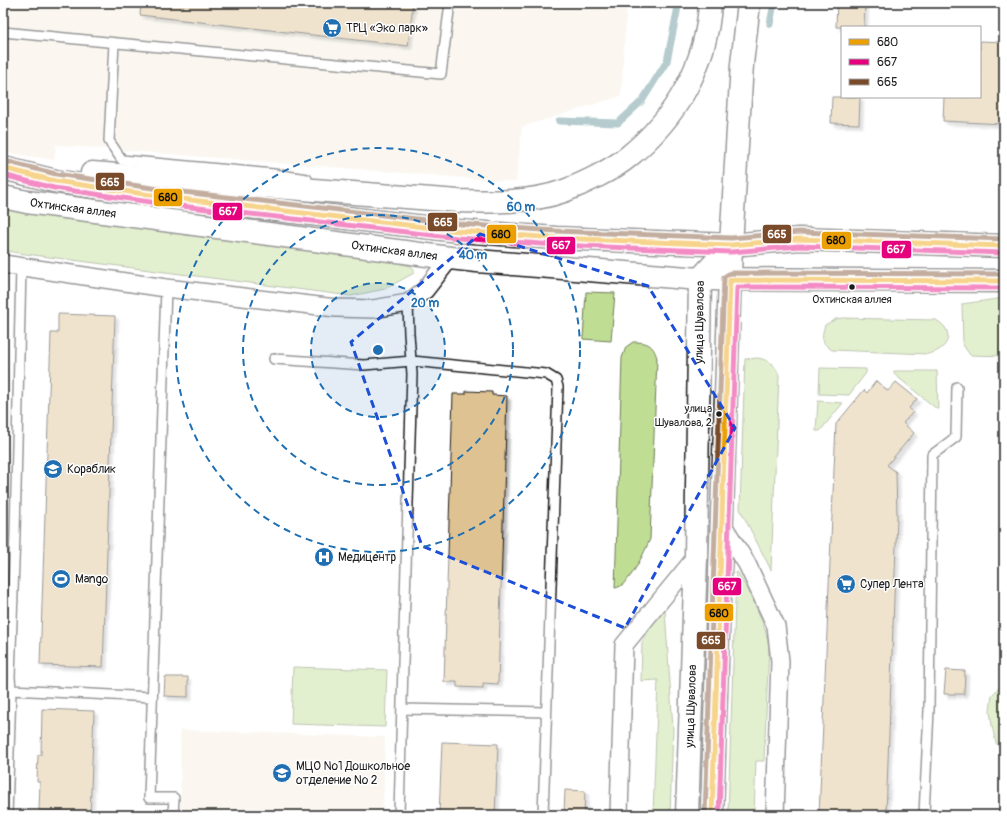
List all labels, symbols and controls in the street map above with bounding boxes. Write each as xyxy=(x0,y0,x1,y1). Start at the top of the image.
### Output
supermarket icon: ТРЦ «Эко парк» xyxy=(321,17,343,39)
place label: ТРЦ «Эко парк» xyxy=(346,21,428,36)
legend xyxy=(841,26,981,98)
text: 680 xyxy=(877,35,898,50)
text: 667 xyxy=(877,55,898,70)
text: 665 xyxy=(877,75,897,90)
line badge: 665 xyxy=(95,172,125,191)
text: 665 xyxy=(101,176,119,189)
line badge: 680 xyxy=(153,188,183,207)
text: 680 xyxy=(158,191,178,204)
street label: Охтинская аллея xyxy=(29,195,118,221)
text: 60 m xyxy=(507,200,536,215)
line badge: 667 xyxy=(212,202,243,221)
text: 667 xyxy=(219,205,237,218)
line badge: 665 xyxy=(427,212,458,232)
text: 665 xyxy=(434,216,452,229)
line badge: 680 xyxy=(486,224,517,244)
line badge: 665 xyxy=(762,224,792,244)
text: 680 xyxy=(491,228,511,241)
text: 665 xyxy=(768,228,786,241)
line badge: 680 xyxy=(821,231,852,250)
text: 680 xyxy=(826,234,846,247)
line badge: 667 xyxy=(546,236,576,255)
street label: Охтинская аллея xyxy=(350,237,439,264)
text: 667 xyxy=(552,239,570,252)
line badge: 667 xyxy=(881,240,912,259)
text: 667 xyxy=(887,243,905,256)
text: 40 m xyxy=(458,248,488,263)
street label: улица Шувалова xyxy=(691,280,707,365)
marker: Охтинская аллея xyxy=(847,282,857,292)
place label: Охтинская аллея xyxy=(812,293,892,306)
text: 20 m xyxy=(411,296,439,311)
centre of rings xyxy=(371,343,385,357)
place label: улица Шувалова, 2 xyxy=(655,402,712,429)
marker: улица Шувалова, 2 xyxy=(714,409,724,419)
school or university icon: Кораблик xyxy=(42,458,64,480)
place label: Кораблик xyxy=(67,462,116,477)
hospital icon: Медицентр xyxy=(313,546,335,568)
place label: Медицентр xyxy=(338,550,397,565)
sports icon: Mango xyxy=(50,568,72,590)
place label: Mango xyxy=(75,572,109,587)
supermarket icon: Супер Лента xyxy=(835,573,857,595)
line badge: 667 xyxy=(712,577,742,596)
place label: Супер Лента xyxy=(860,577,924,592)
text: 667 xyxy=(718,580,736,593)
line badge: 680 xyxy=(704,603,734,622)
text: 680 xyxy=(709,607,729,620)
line badge: 665 xyxy=(696,631,726,650)
text: 665 xyxy=(702,634,720,647)
street label: улица Шувалова xyxy=(682,664,700,749)
place label: МЦО №1 Дошкольное отделение № 2 xyxy=(296,759,410,788)
school or university icon: МЦО №1 Дошкольное отделение № 2 xyxy=(271,762,293,784)

